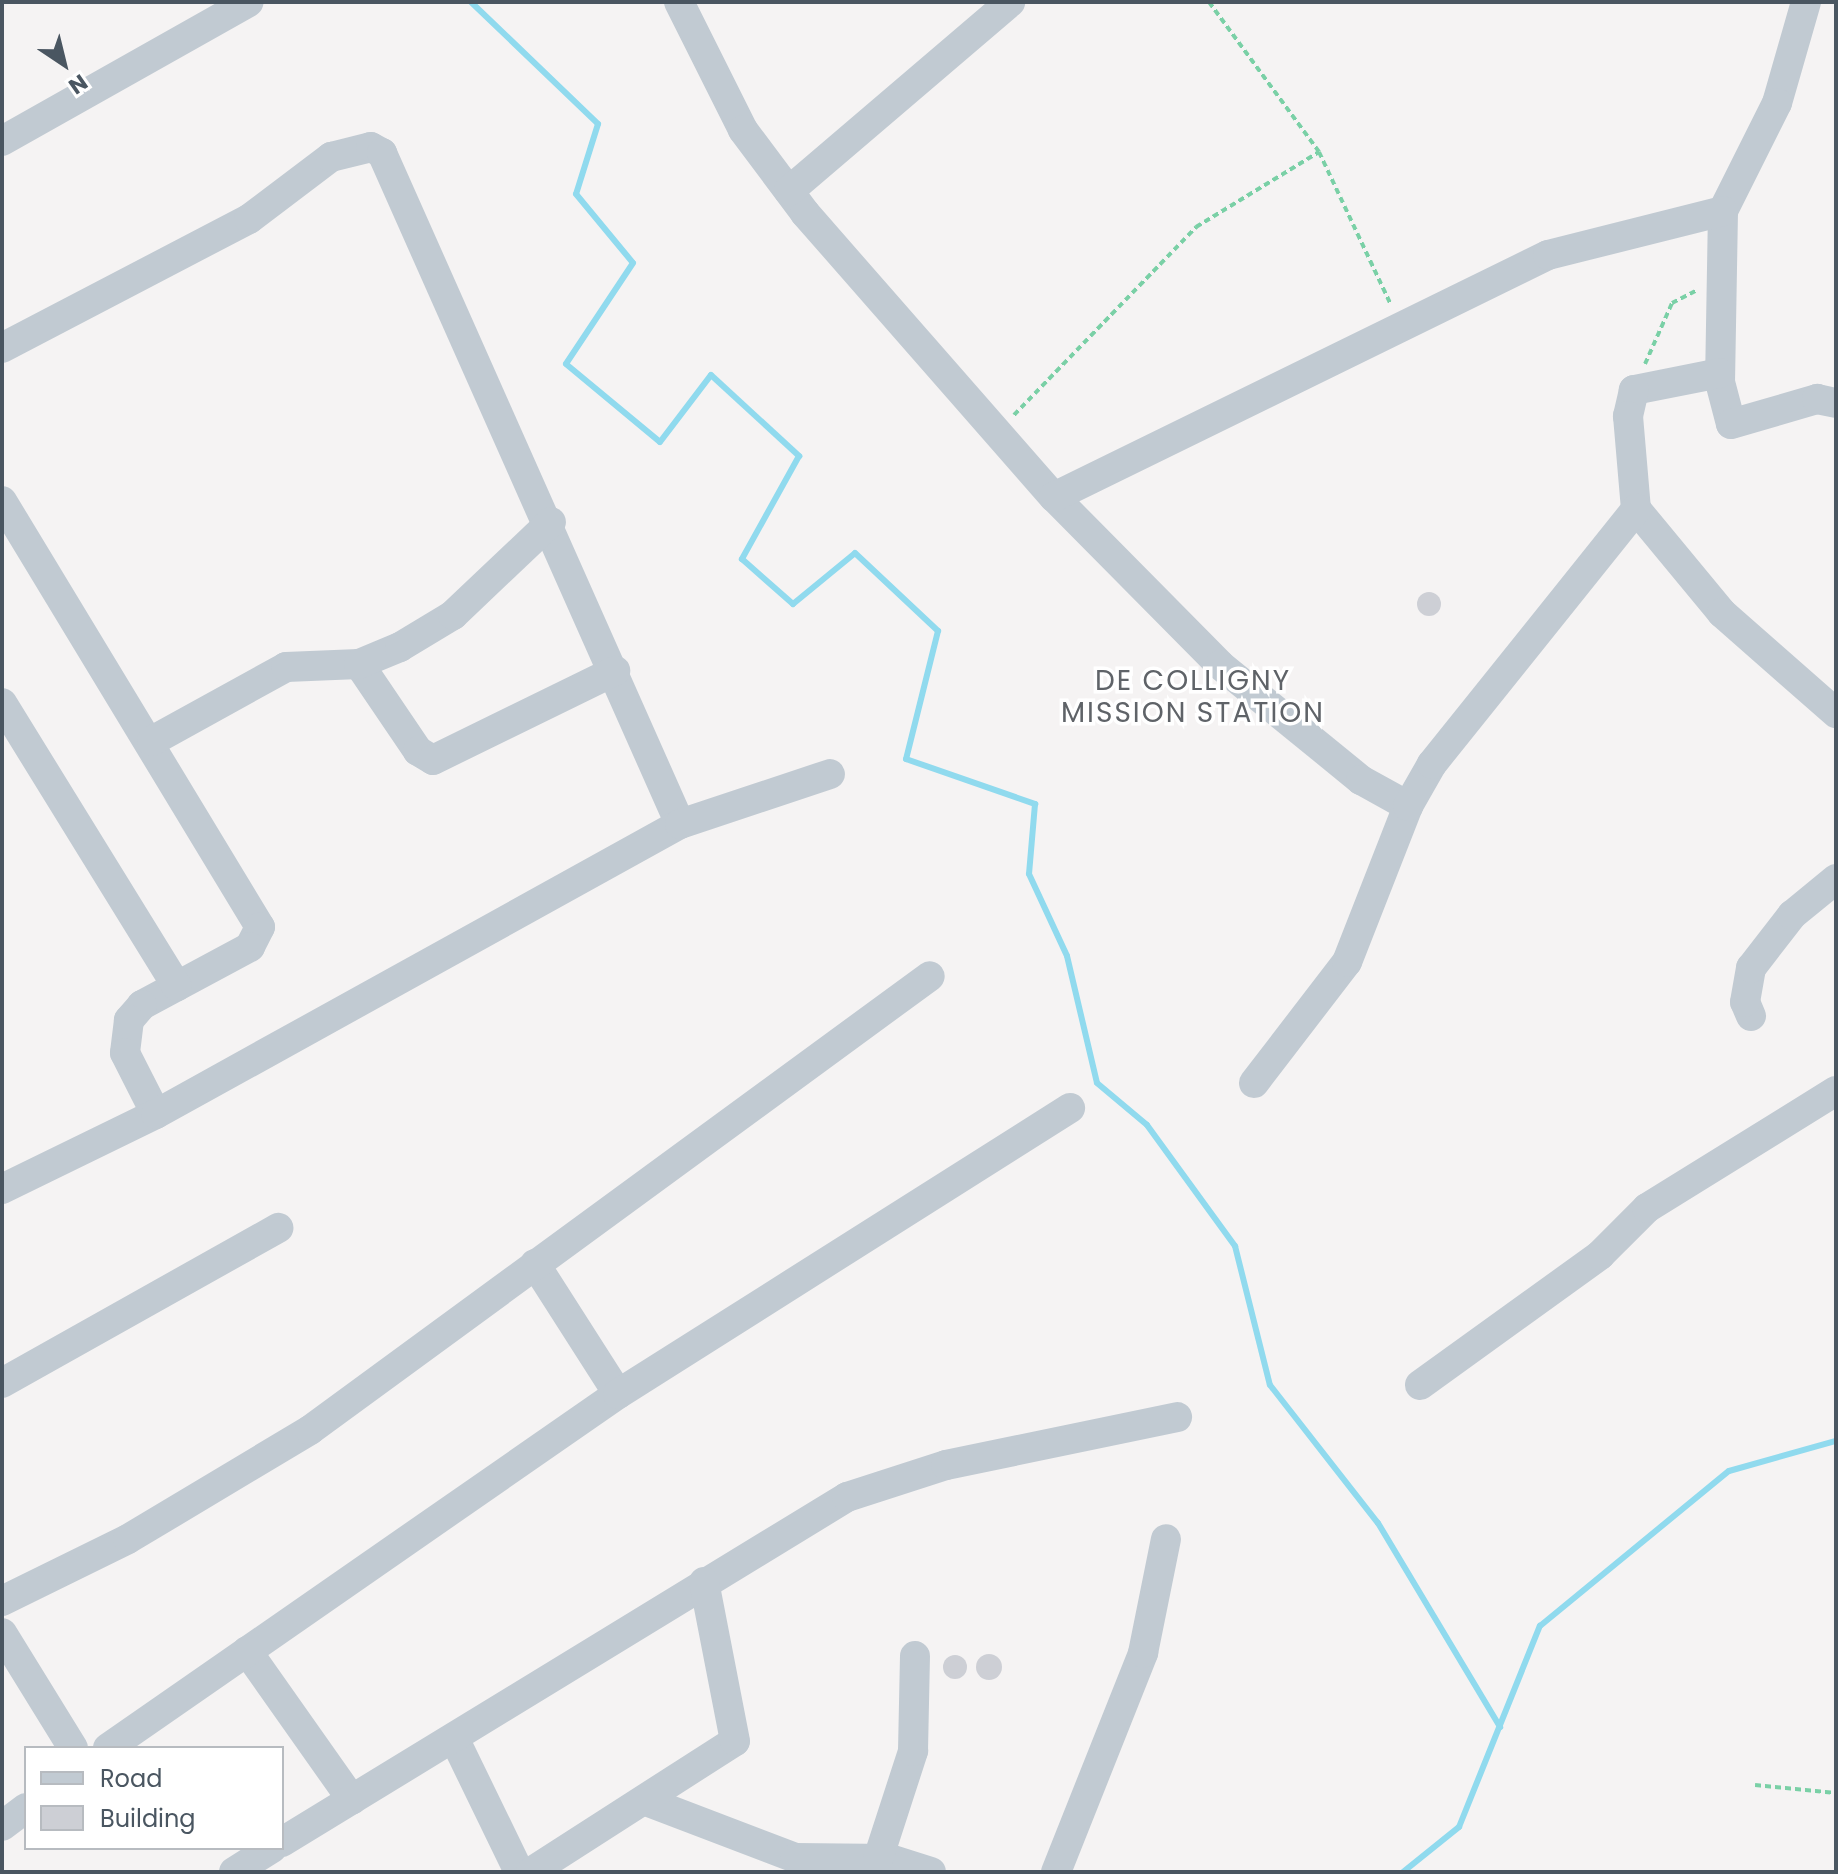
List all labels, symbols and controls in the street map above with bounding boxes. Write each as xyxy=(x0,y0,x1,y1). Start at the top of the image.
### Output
north arrow xyxy=(24,24,104,104)
text: N xyxy=(62,67,94,102)
district label: DE COLLIGNY MISSION STATION xyxy=(1061,664,1325,730)
legend xyxy=(24,1746,284,1850)
text: Road xyxy=(100,1762,162,1795)
text: Building xyxy=(100,1802,196,1835)

